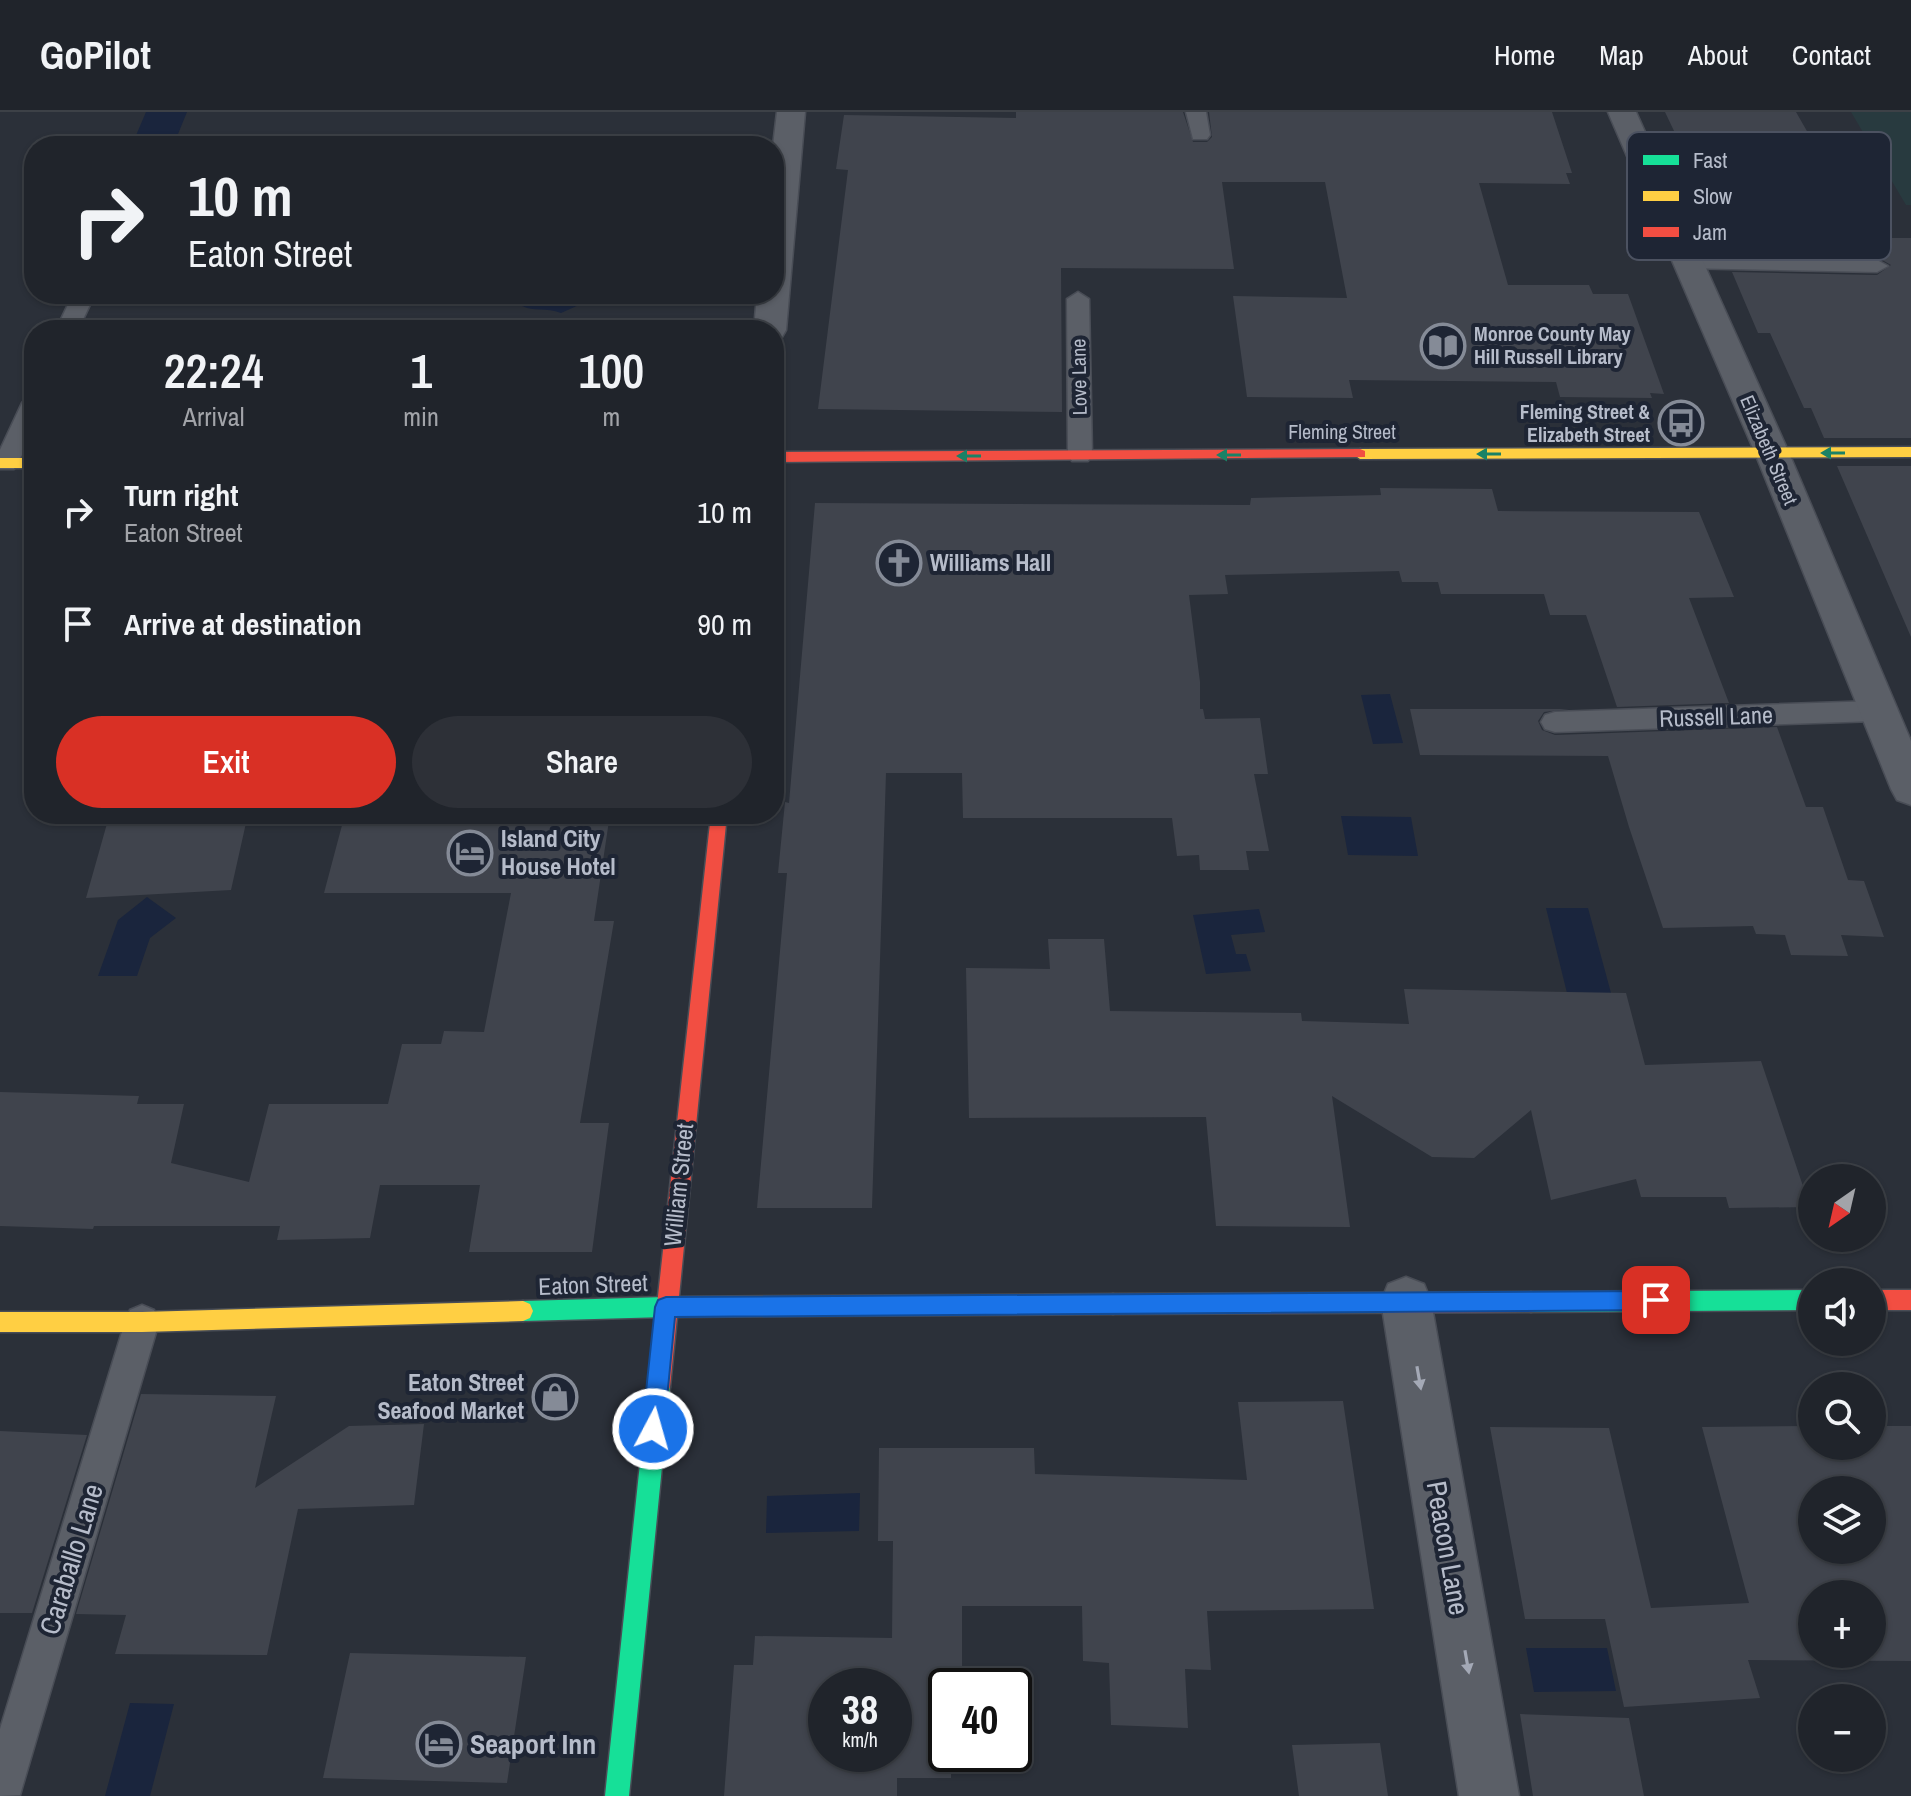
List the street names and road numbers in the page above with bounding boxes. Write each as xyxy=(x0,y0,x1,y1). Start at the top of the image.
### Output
street label: Love Lane xyxy=(1064,338,1093,416)
street label: Elizabeth Street xyxy=(1734,391,1805,509)
street label: Fleming Street xyxy=(1288,418,1396,445)
street label: Russell Lane xyxy=(1659,698,1773,734)
street label: William Street xyxy=(656,1121,700,1248)
street label: Eaton Street xyxy=(538,1266,649,1302)
street label: Peacon Lane xyxy=(1418,1478,1478,1618)
street label: Caraballo Lane xyxy=(30,1479,112,1639)

